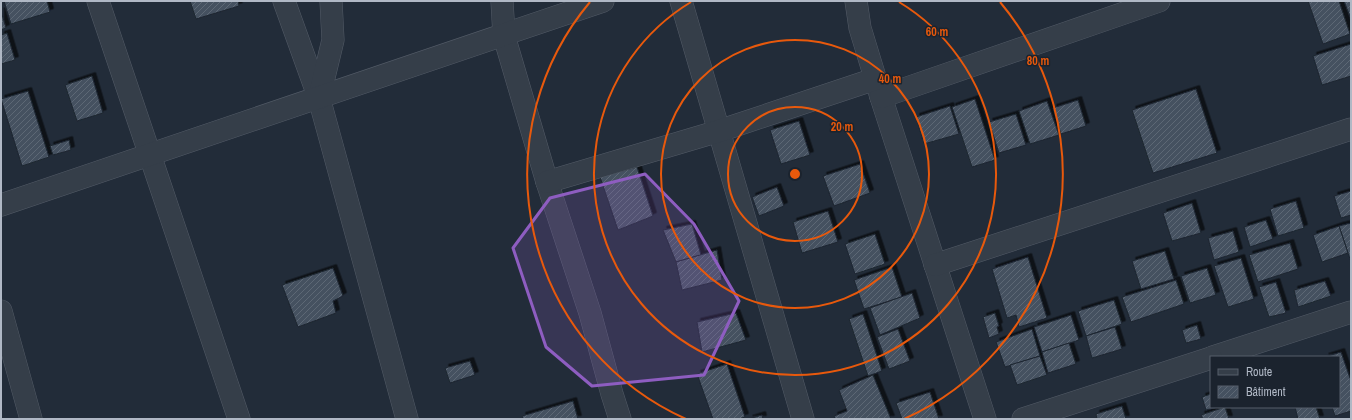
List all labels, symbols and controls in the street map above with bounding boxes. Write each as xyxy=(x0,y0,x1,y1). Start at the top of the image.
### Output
text: 60 m xyxy=(926,24,948,40)
text: 80 m xyxy=(1027,53,1049,69)
text: 40 m xyxy=(879,71,901,87)
text: 20 m xyxy=(831,119,853,135)
centre of rings xyxy=(788,167,802,181)
legend xyxy=(1210,356,1340,408)
text: Route xyxy=(1246,364,1272,380)
text: Bâtiment xyxy=(1246,384,1286,400)

